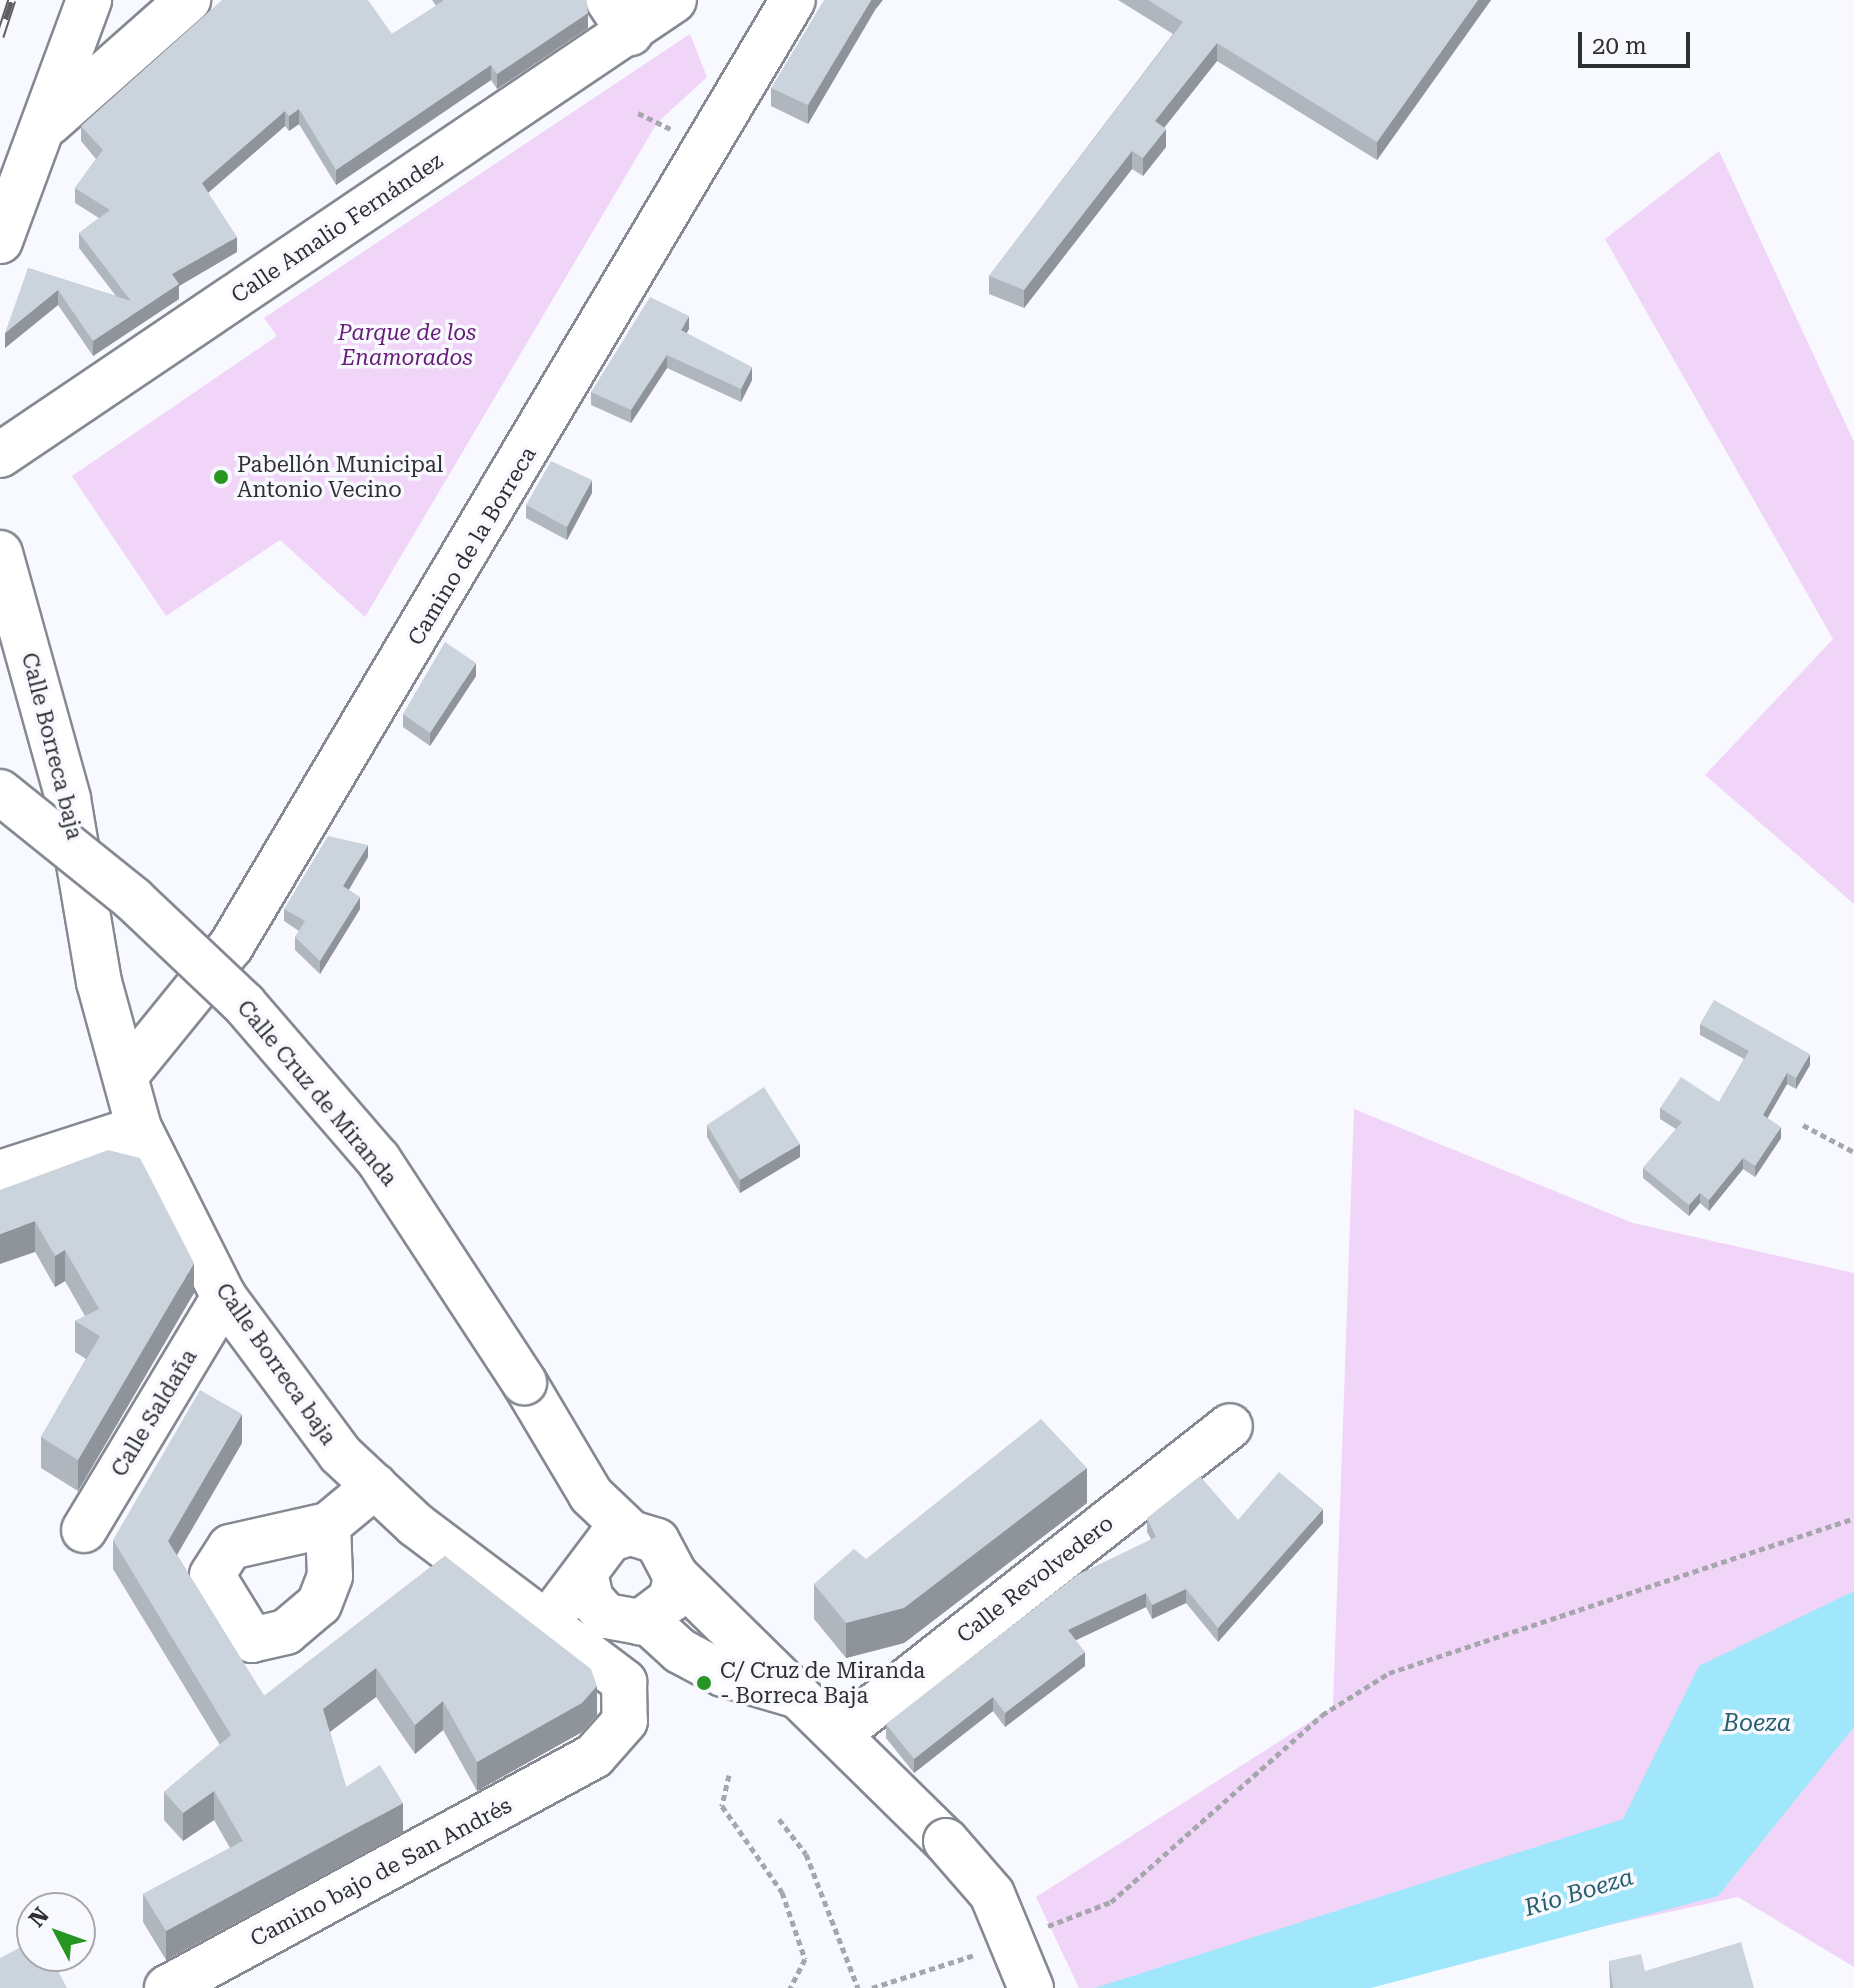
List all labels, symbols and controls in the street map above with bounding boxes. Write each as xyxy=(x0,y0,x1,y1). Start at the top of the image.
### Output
scale bar xyxy=(1582,16,1694,66)
text: 20 m xyxy=(1592,32,1647,60)
street label: Calle Amalio Fernández xyxy=(226,147,448,309)
park label: Parque de los Enamorados xyxy=(338,319,476,370)
street label: Camino de la Borreca xyxy=(402,442,542,650)
place label: Pabellón Municipal Antonio Vecino xyxy=(237,451,443,502)
marker: Pabellón Municipal Antonio Vecino xyxy=(212,468,230,486)
street label: Calle Borreca baja xyxy=(16,650,88,842)
street label: Calle Cruz de Miranda xyxy=(232,995,402,1191)
street label: Calle Borreca baja xyxy=(210,1278,342,1450)
street label: Calle Saldaña xyxy=(106,1345,202,1481)
street label: Calle Revolvedero xyxy=(951,1510,1119,1648)
place label: C/ Cruz de Miranda - Borreca Baja xyxy=(720,1657,925,1708)
marker: C/ Cruz de Miranda - Borreca Baja xyxy=(695,1674,713,1692)
water label: Boeza xyxy=(1723,1710,1791,1738)
street label: Camino bajo de San Andrés xyxy=(246,1792,516,1952)
water label: Río Boeza xyxy=(1521,1863,1637,1923)
north arrow xyxy=(16,1892,96,1972)
text: N xyxy=(24,1903,54,1932)

